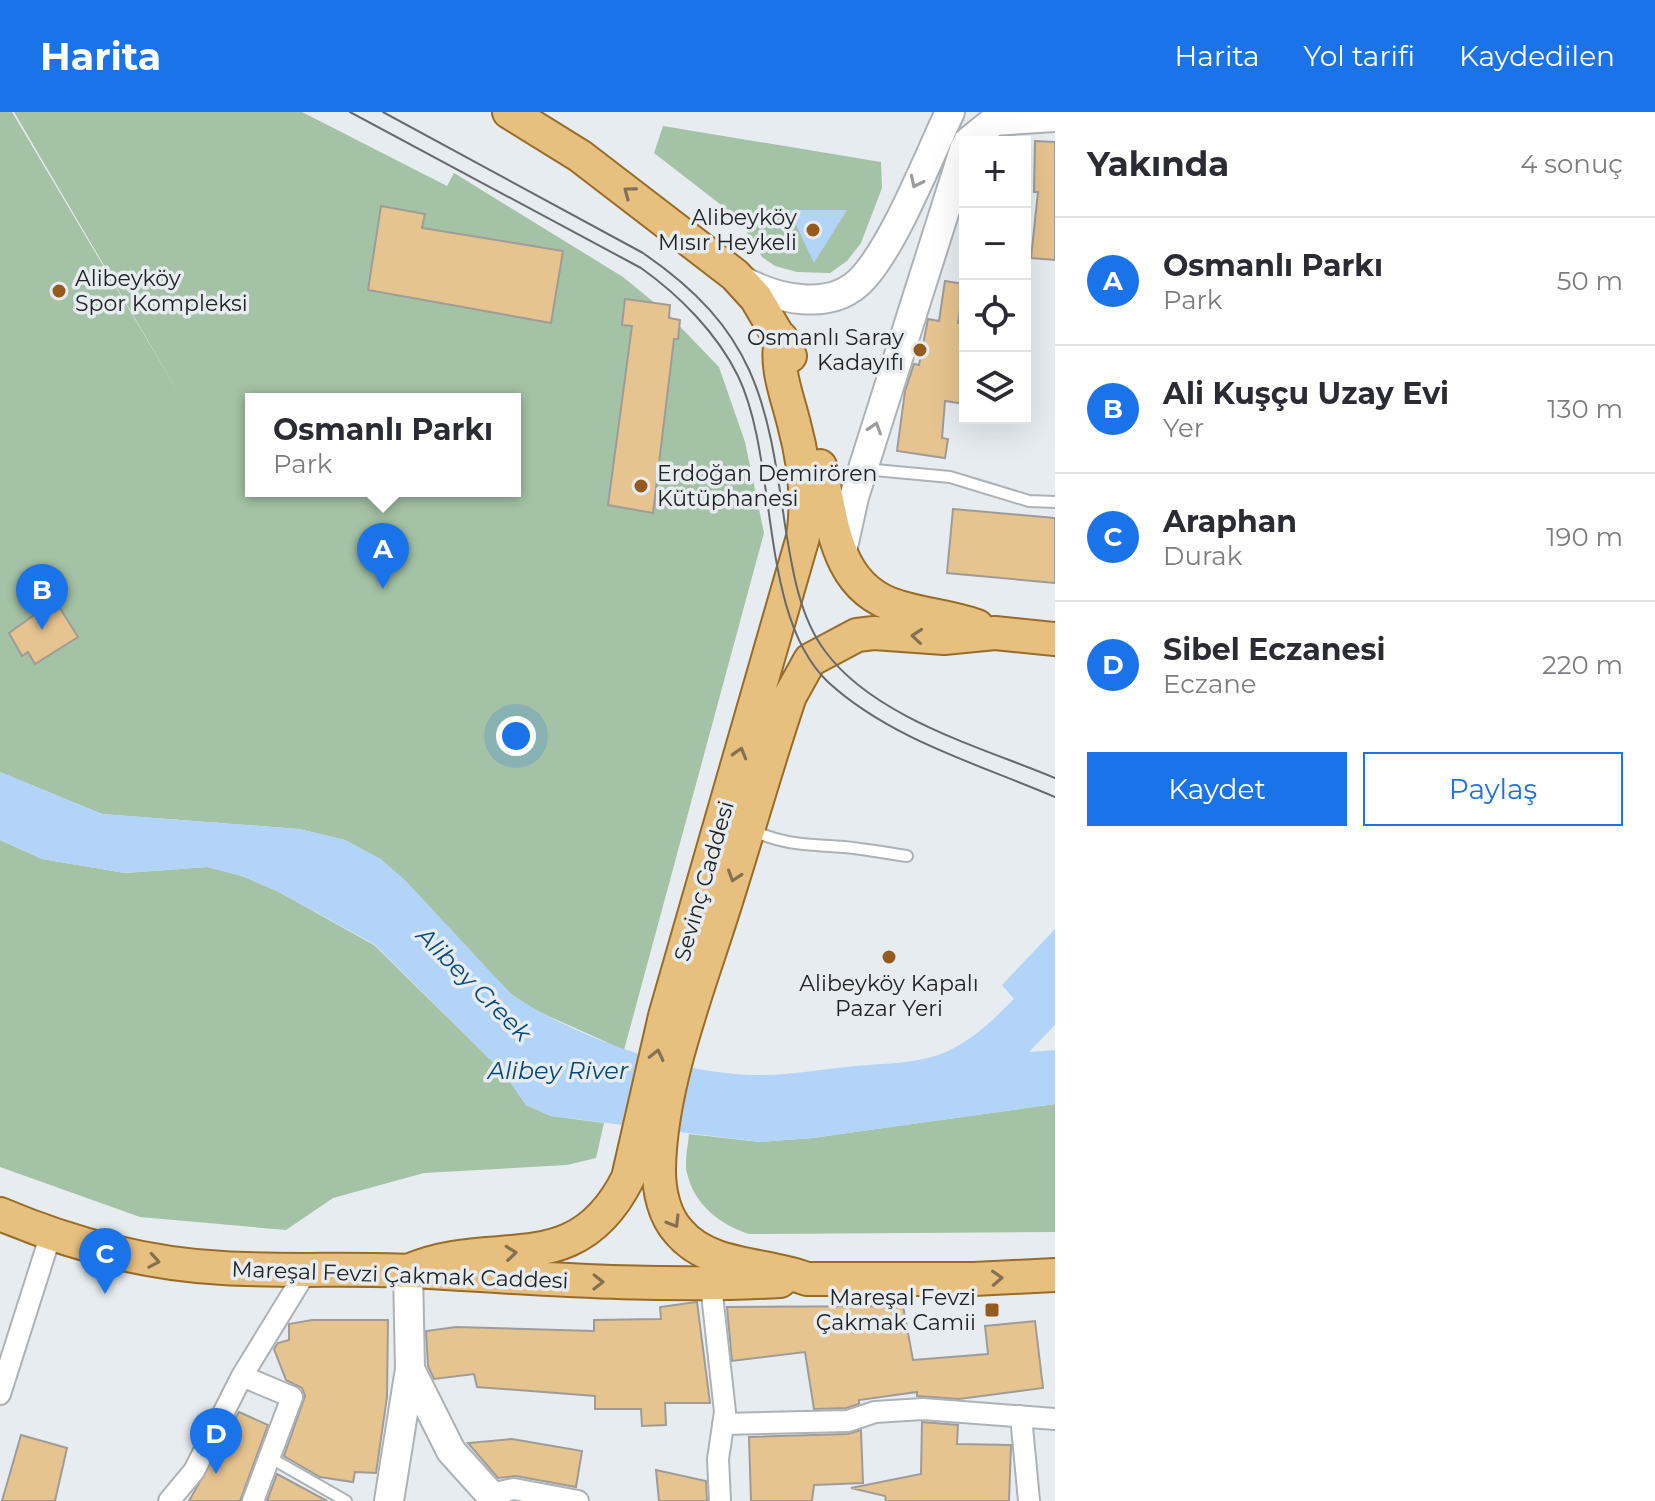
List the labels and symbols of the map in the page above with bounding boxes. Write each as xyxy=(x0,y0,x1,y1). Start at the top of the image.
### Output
one-way arrow xyxy=(910,174,926,189)
one-way arrow xyxy=(624,188,638,202)
place label: Alibeyköy Mısır Heykeli xyxy=(658,204,797,256)
marker: Alibeyköy Mısır Heykeli xyxy=(804,221,822,239)
place label: Alibeyköy Spor Kompleksi xyxy=(75,265,248,317)
marker: Alibeyköy Spor Kompleksi xyxy=(50,282,68,300)
place label: Osmanlı Saray Kadayıfı xyxy=(747,324,904,376)
marker: Osmanlı Saray Kadayıfı xyxy=(911,341,929,359)
one-way arrow xyxy=(866,421,882,435)
place label: Erdoğan Demirören Kütüphanesi xyxy=(657,460,877,512)
marker: Erdoğan Demirören Kütüphanesi xyxy=(632,477,650,495)
pin: A xyxy=(357,523,409,589)
pin: B xyxy=(16,564,68,630)
one-way arrow xyxy=(910,627,923,644)
your location xyxy=(496,716,536,756)
one-way arrow xyxy=(731,746,747,760)
street label: Sevinç Caddesi xyxy=(668,798,740,964)
one-way arrow xyxy=(728,869,744,883)
water label: Alibey Creek xyxy=(409,919,538,1048)
marker: Alibeyköy Kapalı Pazar Yeri xyxy=(880,948,898,966)
place label: Alibeyköy Kapalı Pazar Yeri xyxy=(799,970,979,1022)
one-way arrow xyxy=(647,1048,664,1062)
water label: Alibey River xyxy=(486,1056,630,1085)
one-way arrow xyxy=(664,1213,680,1228)
pin: C xyxy=(79,1228,131,1294)
one-way arrow xyxy=(505,1244,518,1261)
one-way arrow xyxy=(148,1251,161,1268)
street label: Mareşal Fevzi Çakmak Caddesi xyxy=(231,1256,569,1294)
one-way arrow xyxy=(991,1269,1004,1286)
one-way arrow xyxy=(592,1273,605,1291)
place label: Mareşal Fevzi Çakmak Camii xyxy=(816,1284,976,1336)
marker: Mareşal Fevzi Çakmak Camii xyxy=(983,1301,1001,1319)
pin: D xyxy=(190,1408,242,1474)

